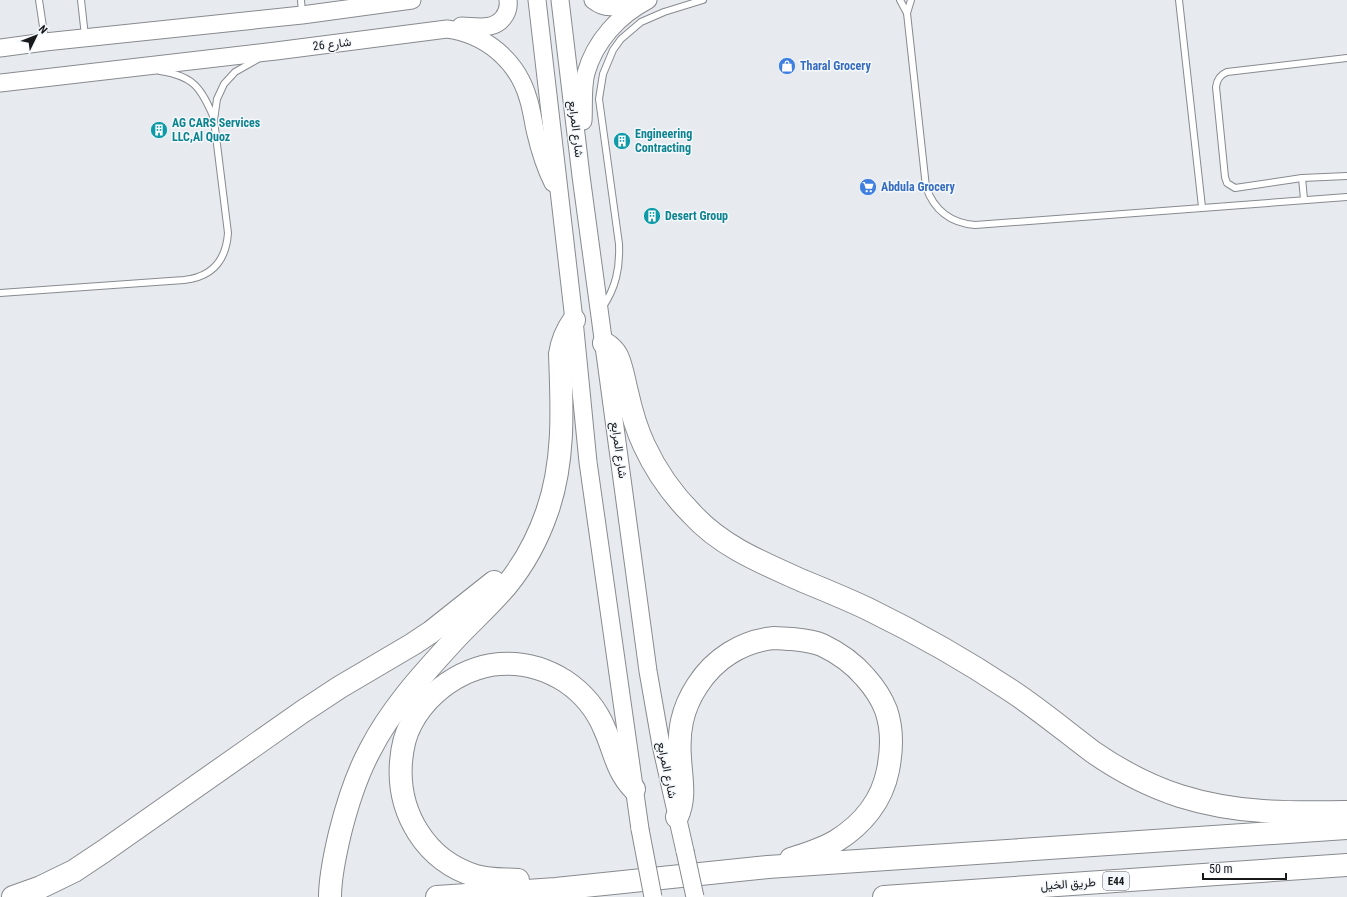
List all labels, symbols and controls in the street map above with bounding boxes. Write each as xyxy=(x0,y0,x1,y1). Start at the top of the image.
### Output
north arrow xyxy=(16,16,56,56)
text: N xyxy=(36,23,50,37)
street label: شارع 26 xyxy=(312,35,352,55)
shop icon: Tharal Grocery xyxy=(777,56,797,76)
place label: Tharal Grocery xyxy=(800,59,871,73)
street label: شارع المرابع xyxy=(564,100,586,159)
place label: AG CARS Services LLC,Al Quoz xyxy=(172,116,261,144)
building icon: AG CARS Services LLC,Al Quoz xyxy=(149,120,169,140)
place label: Engineering Contracting xyxy=(635,127,692,155)
building icon: Engineering Contracting xyxy=(612,131,632,151)
supermarket icon: Abdula Grocery xyxy=(858,177,878,197)
place label: Abdula Grocery xyxy=(881,180,955,194)
building icon: Desert Group xyxy=(642,206,662,226)
place label: Desert Group xyxy=(665,209,728,223)
street label: شارع المرابع xyxy=(606,421,630,480)
street label: شارع المرابع xyxy=(652,740,680,800)
scale bar xyxy=(1203,855,1286,881)
text: 50 m xyxy=(1209,862,1233,876)
road number: E44 xyxy=(1103,872,1129,890)
street label: طريق الخيل xyxy=(1040,875,1096,894)

